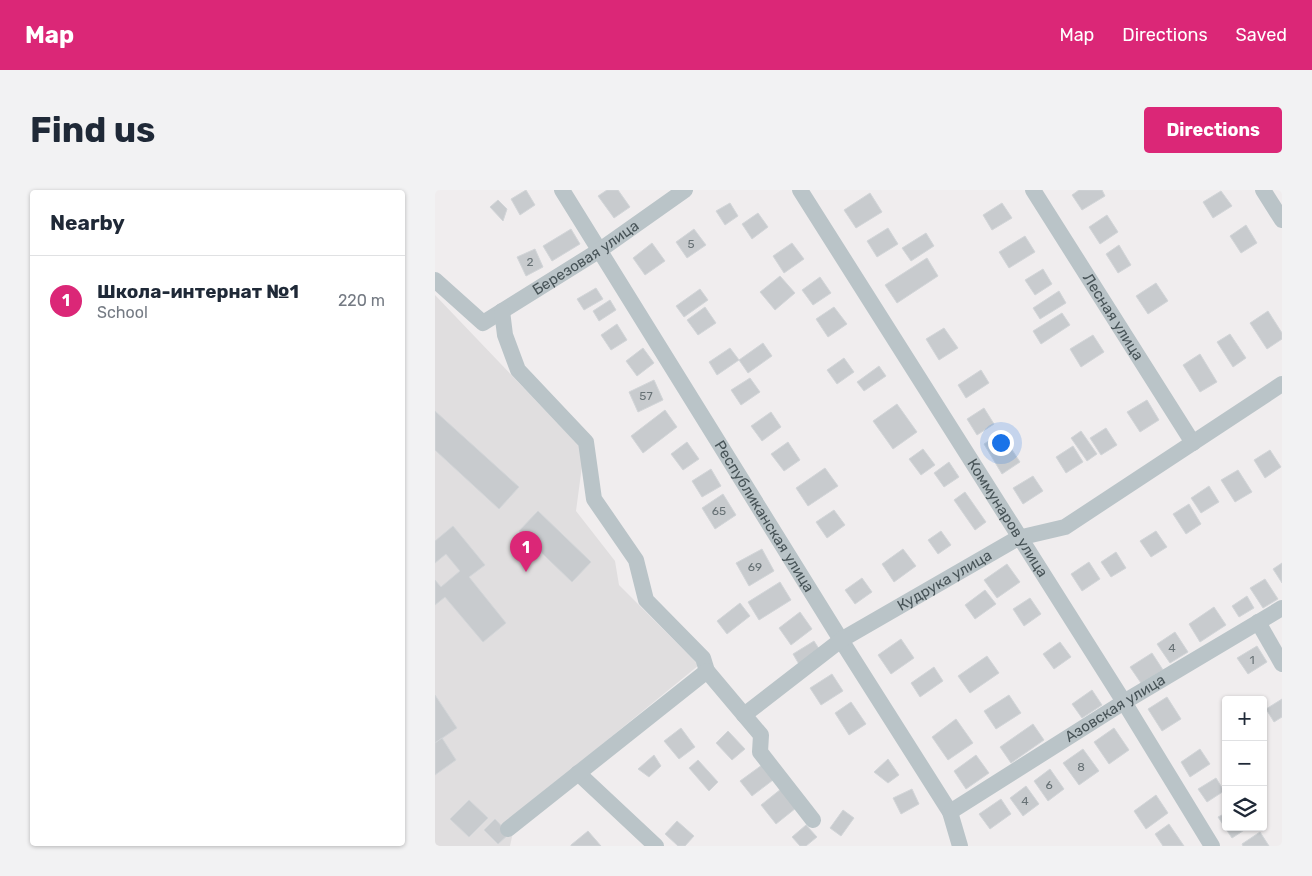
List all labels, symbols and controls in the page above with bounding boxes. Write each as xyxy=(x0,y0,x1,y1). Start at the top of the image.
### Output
text: Map xyxy=(25,21,74,49)
text: Map xyxy=(1059,24,1094,46)
text: Directions xyxy=(1122,24,1208,46)
text: Saved xyxy=(1236,24,1287,46)
button: Directions xyxy=(1144,107,1282,153)
text: Find us xyxy=(30,109,155,151)
text: Nearby xyxy=(50,210,125,235)
street label: Березовая улица xyxy=(529,216,642,299)
house number: 5 xyxy=(687,237,695,251)
house number: 2 xyxy=(526,255,534,269)
street label: Лесная улица xyxy=(1079,270,1147,364)
text: Школа-интернат №1 xyxy=(97,280,299,303)
text: 1 xyxy=(62,291,70,310)
text: 220 m xyxy=(338,291,385,310)
text: School xyxy=(97,303,148,322)
house number: 57 xyxy=(639,389,653,403)
your location xyxy=(988,430,1014,456)
street label: Республиканская улица xyxy=(711,437,818,596)
street label: Коммунаров улица xyxy=(963,455,1052,580)
house number: 65 xyxy=(712,504,726,518)
pin: 1 xyxy=(510,531,542,572)
street label: Кудрука улица xyxy=(894,546,995,615)
house number: 69 xyxy=(748,560,762,574)
house number: 4 xyxy=(1168,641,1176,655)
house number: 1 xyxy=(1249,653,1255,667)
street label: Азовская улица xyxy=(1062,671,1168,746)
map controls xyxy=(1222,696,1267,831)
button: + xyxy=(1222,696,1267,741)
button: − xyxy=(1222,741,1267,786)
house number: 8 xyxy=(1077,760,1085,774)
house number: 6 xyxy=(1045,778,1053,792)
button: layers xyxy=(1222,786,1267,831)
house number: 4 xyxy=(1021,794,1029,808)

